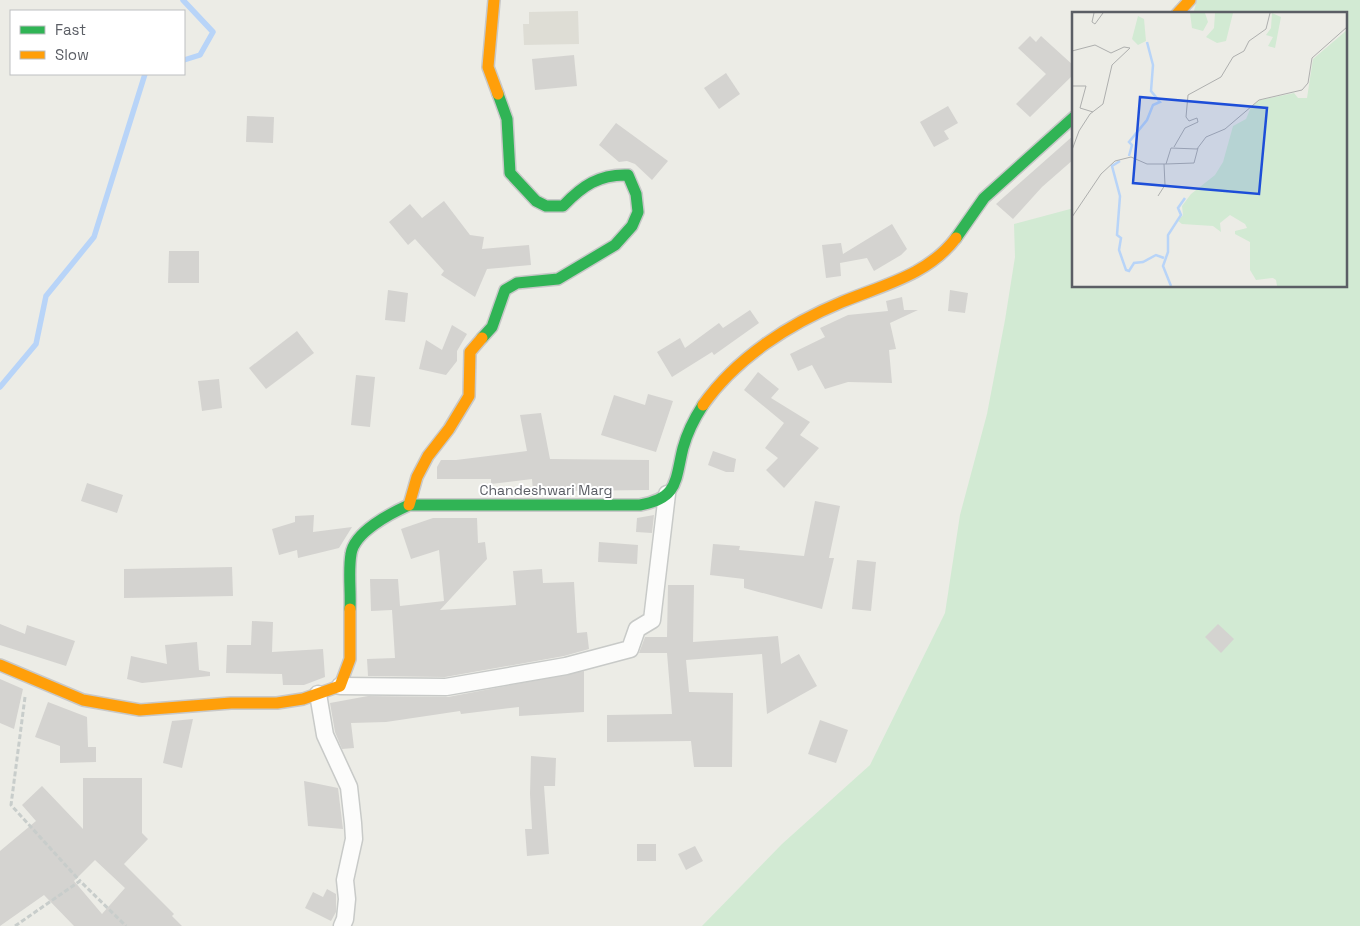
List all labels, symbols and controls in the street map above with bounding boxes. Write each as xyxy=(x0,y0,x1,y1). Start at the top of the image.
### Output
legend xyxy=(10,10,185,75)
inset map xyxy=(1072,12,1348,288)
text: Fast xyxy=(55,20,86,39)
text: Slow xyxy=(55,45,89,64)
street label: Chandeshwari Marg xyxy=(479,481,613,499)

